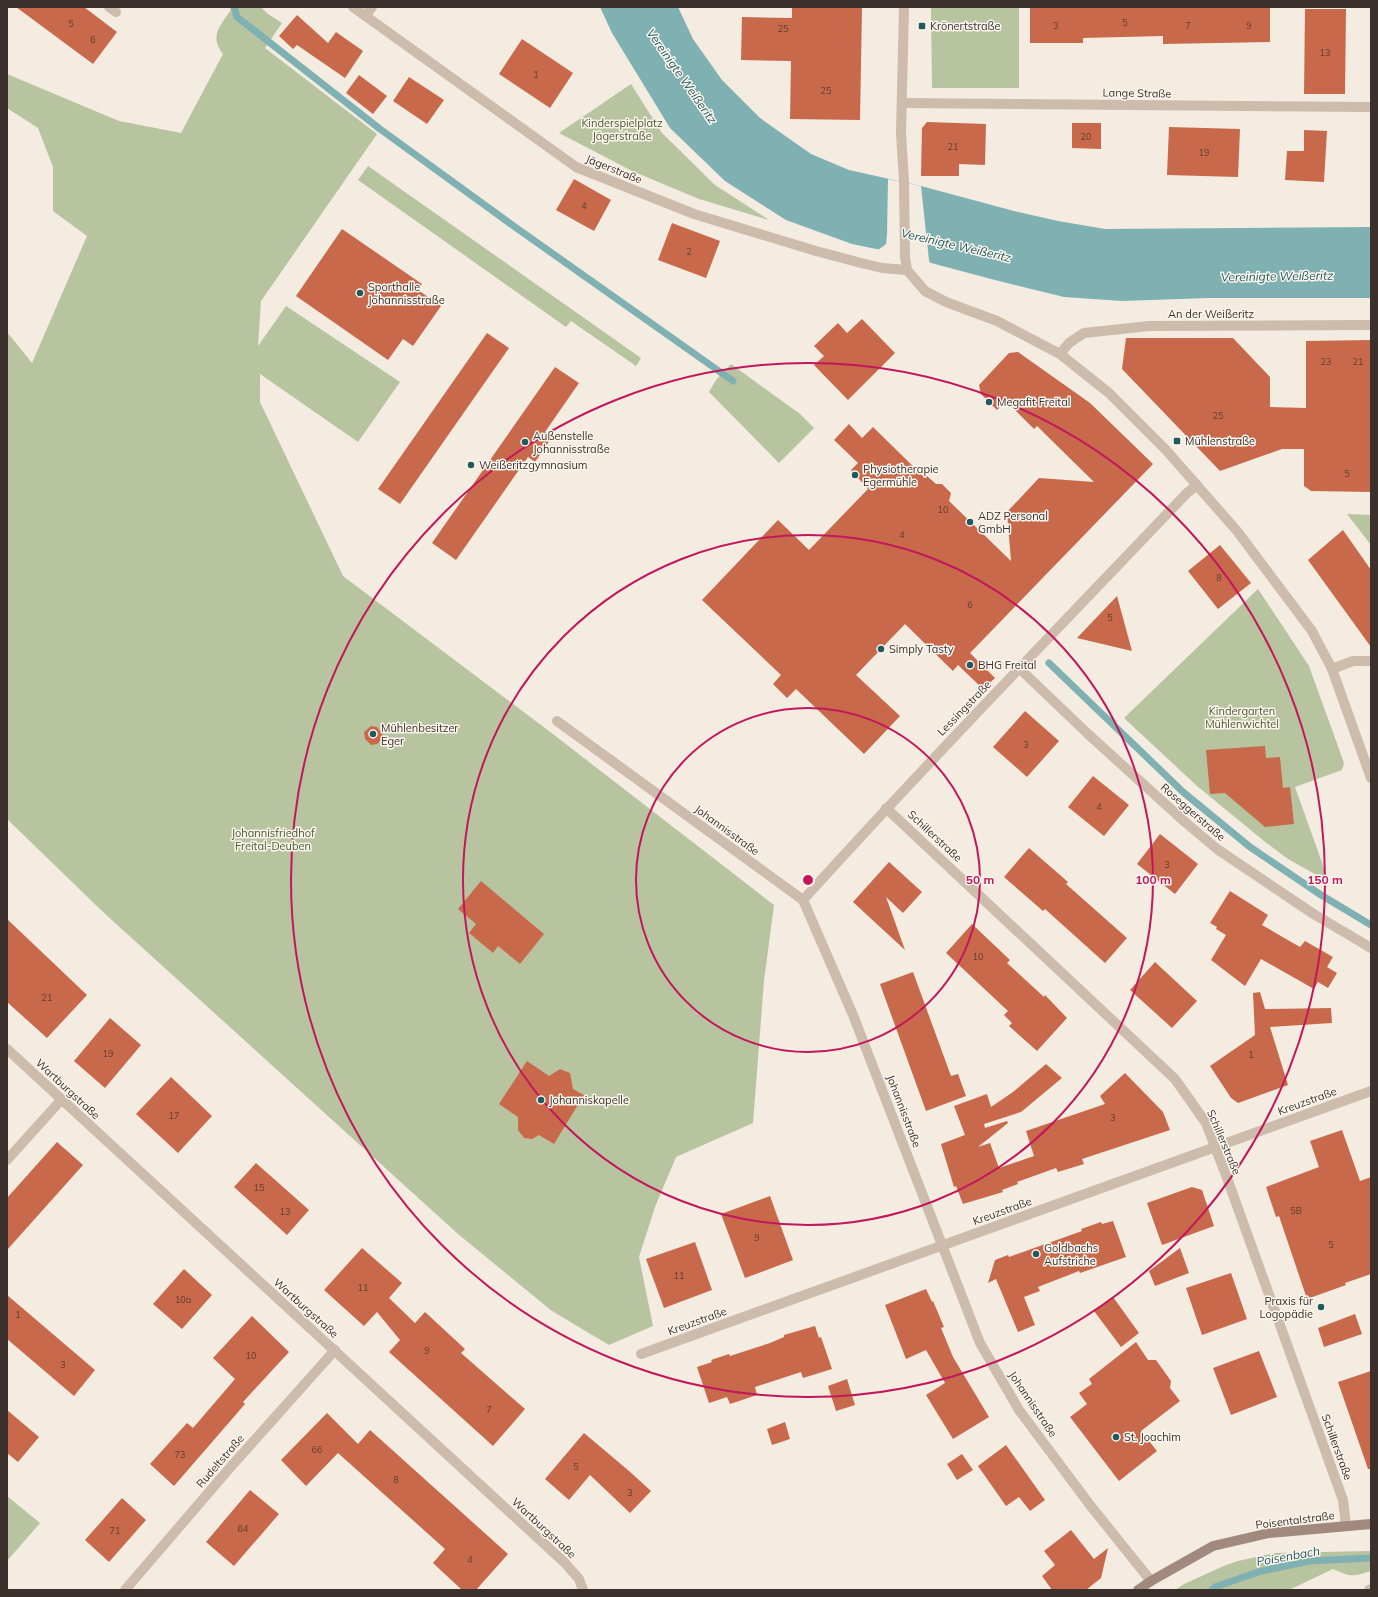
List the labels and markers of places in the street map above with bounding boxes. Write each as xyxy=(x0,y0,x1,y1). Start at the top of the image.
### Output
place label: Krönertstraße xyxy=(930,19,1001,33)
marker: Krönertstraße xyxy=(917,21,927,31)
place label: Sporthalle Johannisstraße xyxy=(368,280,445,307)
marker: Sporthalle Johannisstraße xyxy=(355,288,365,298)
place label: Megafit Freital xyxy=(997,395,1070,409)
marker: Megafit Freital xyxy=(984,397,994,407)
place label: Außenstelle Johannisstraße xyxy=(533,429,610,456)
place label: Mühlenstraße xyxy=(1185,434,1255,448)
marker: Mühlenstraße xyxy=(1172,436,1182,446)
marker: Außenstelle Johannisstraße xyxy=(520,437,530,447)
place label: Weißeritzgymnasium xyxy=(479,458,587,472)
marker: Weißeritzgymnasium xyxy=(466,460,476,470)
place label: Physiotherapie Egermühle xyxy=(863,462,939,489)
marker: Physiotherapie Egermühle xyxy=(850,470,860,480)
place label: ADZ Personal GmbH xyxy=(978,509,1048,536)
marker: ADZ Personal GmbH xyxy=(965,517,975,527)
place label: Simply Tasty xyxy=(889,642,954,656)
marker: Simply Tasty xyxy=(876,644,886,654)
place label: BHG Freital xyxy=(978,658,1036,672)
marker: BHG Freital xyxy=(965,660,975,670)
place label: Mühlenbesitzer Eger xyxy=(381,721,458,748)
marker: Mühlenbesitzer Eger xyxy=(368,729,378,739)
centre of rings xyxy=(801,873,815,887)
place label: Johanniskapelle xyxy=(549,1093,629,1107)
marker: Johanniskapelle xyxy=(536,1095,546,1105)
place label: Goldbachs Aufstriche xyxy=(1044,1241,1098,1268)
marker: Goldbachs Aufstriche xyxy=(1031,1249,1041,1259)
place label: Praxis für Logopädie xyxy=(1259,1294,1313,1321)
marker: Praxis für Logopädie xyxy=(1316,1302,1326,1312)
place label: St. Joachim xyxy=(1124,1430,1181,1444)
marker: St. Joachim xyxy=(1111,1432,1121,1442)

